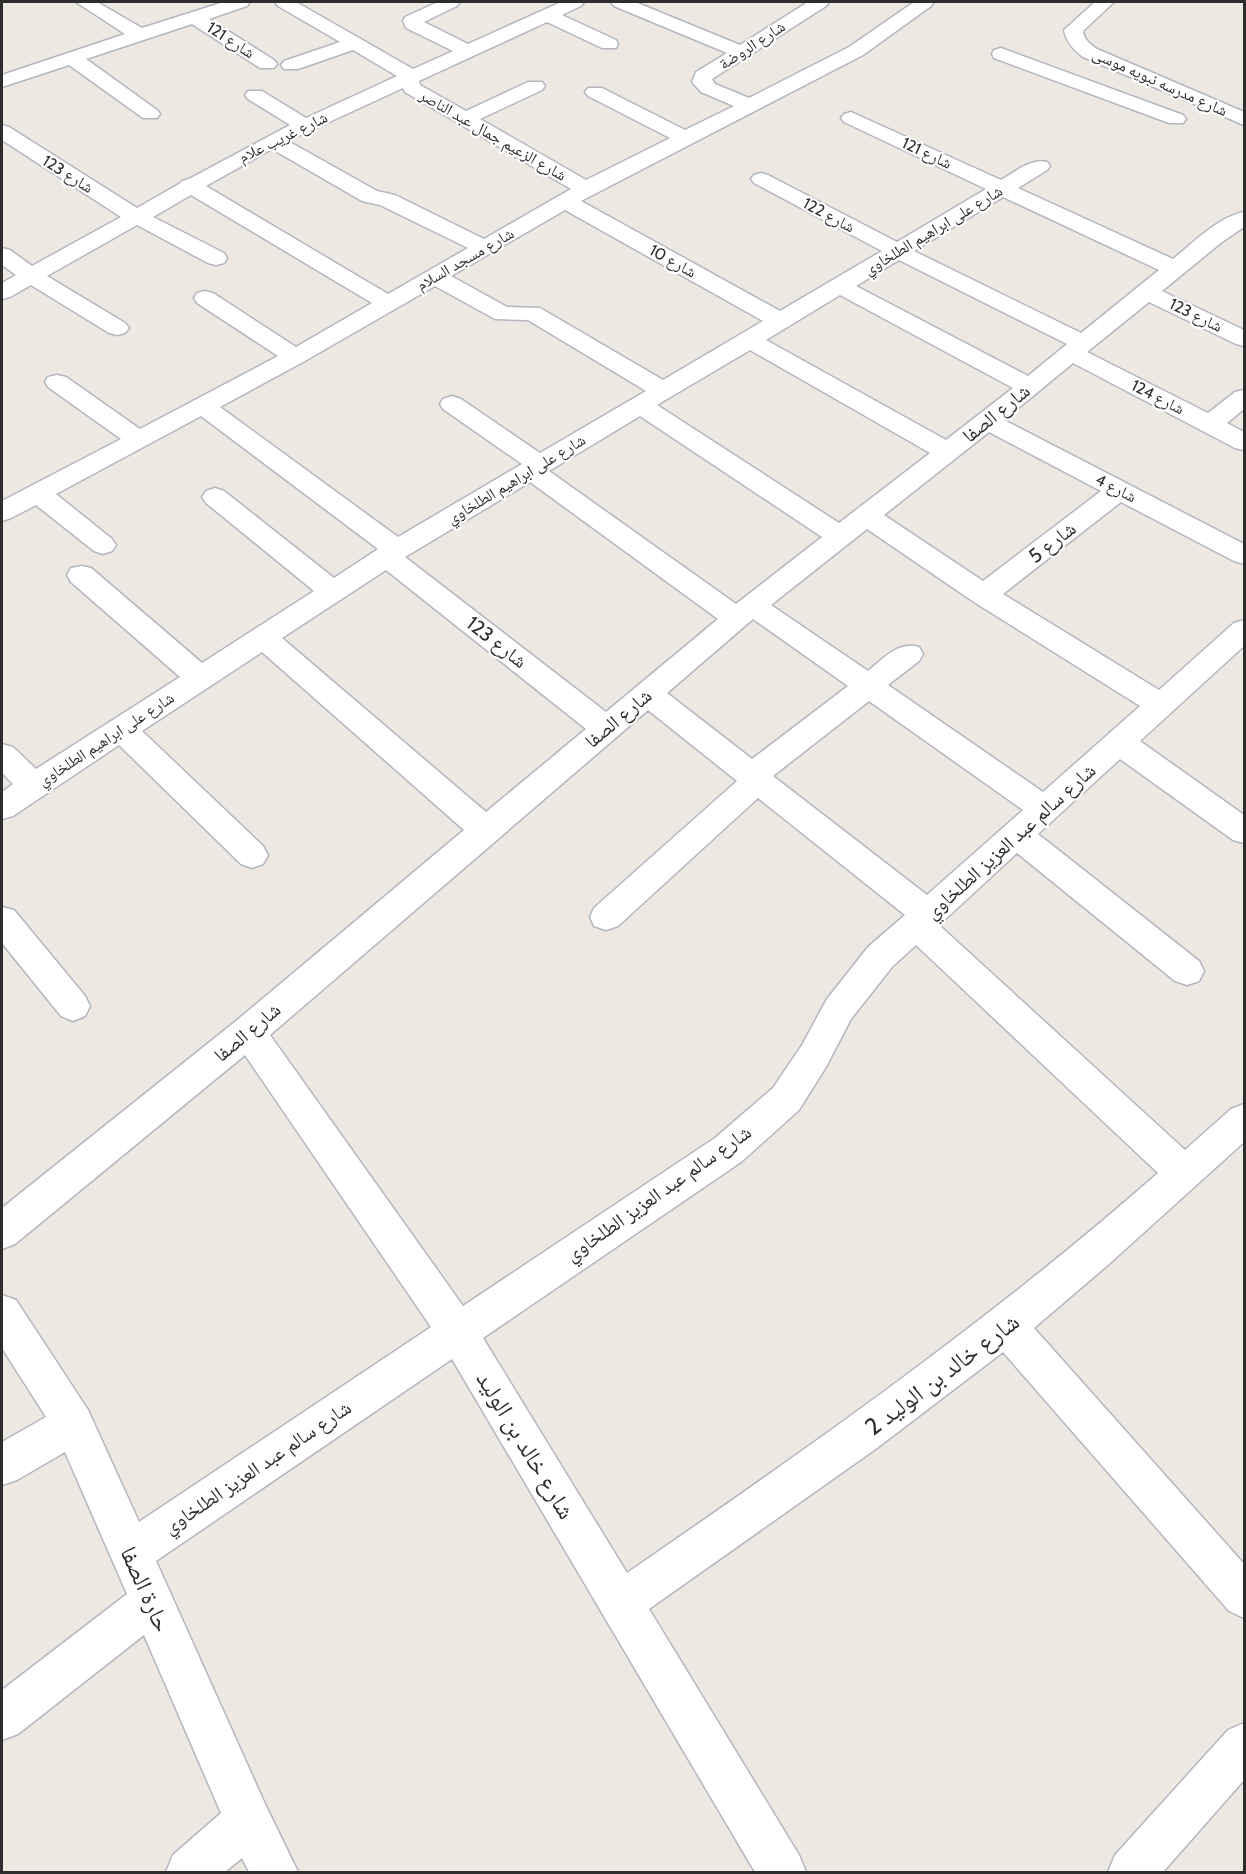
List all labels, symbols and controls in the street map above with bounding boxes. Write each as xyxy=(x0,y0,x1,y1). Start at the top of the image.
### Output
street label: شارع الروضة xyxy=(715,17,789,74)
street label: شارع 121 xyxy=(203,18,258,63)
street label: شارع مدرسه نبويه موسى xyxy=(1089,44,1230,121)
street label: شارع الزعيم جمال عبد الناصر xyxy=(415,85,570,186)
street label: شارع غريب علام xyxy=(236,107,331,168)
street label: شارع 121 xyxy=(899,133,955,174)
street label: شارع 123 xyxy=(39,151,97,198)
street label: شارع على ابراهيم الطلخاوي xyxy=(860,181,1007,282)
street label: شارع 122 xyxy=(799,193,858,237)
street label: شارع مسجد السلام xyxy=(413,223,518,295)
street label: شارع 10 xyxy=(646,240,700,282)
street label: شارع 123 xyxy=(1166,294,1225,337)
street label: شارع 124 xyxy=(1128,376,1188,419)
street label: شارع الصفا xyxy=(957,379,1035,448)
street label: شارع على ابراهيم الطلخاوي xyxy=(443,430,590,531)
street label: شارع 4 xyxy=(1092,470,1140,507)
street label: شارع 5 xyxy=(1024,516,1081,569)
street label: شارع 123 xyxy=(461,611,532,674)
street label: شارع الصفا xyxy=(580,683,657,754)
street label: شارع على ابراهيم الطلخاوي xyxy=(34,688,179,793)
street label: شارع سالم عبد العزيز الطلخاوي xyxy=(920,758,1103,927)
street label: شارع الصفا xyxy=(209,997,286,1068)
street label: شارع سالم عبد العزيز الطلخاوي xyxy=(560,1120,758,1270)
street label: شارع خالد بن الوليد 2 xyxy=(859,1307,1025,1442)
street label: شارع خالد بن الوليد xyxy=(470,1366,582,1525)
street label: شارع سالم عبد العزيز الطلخاوي xyxy=(159,1395,358,1542)
street label: حارة الصفا xyxy=(114,1542,178,1636)

